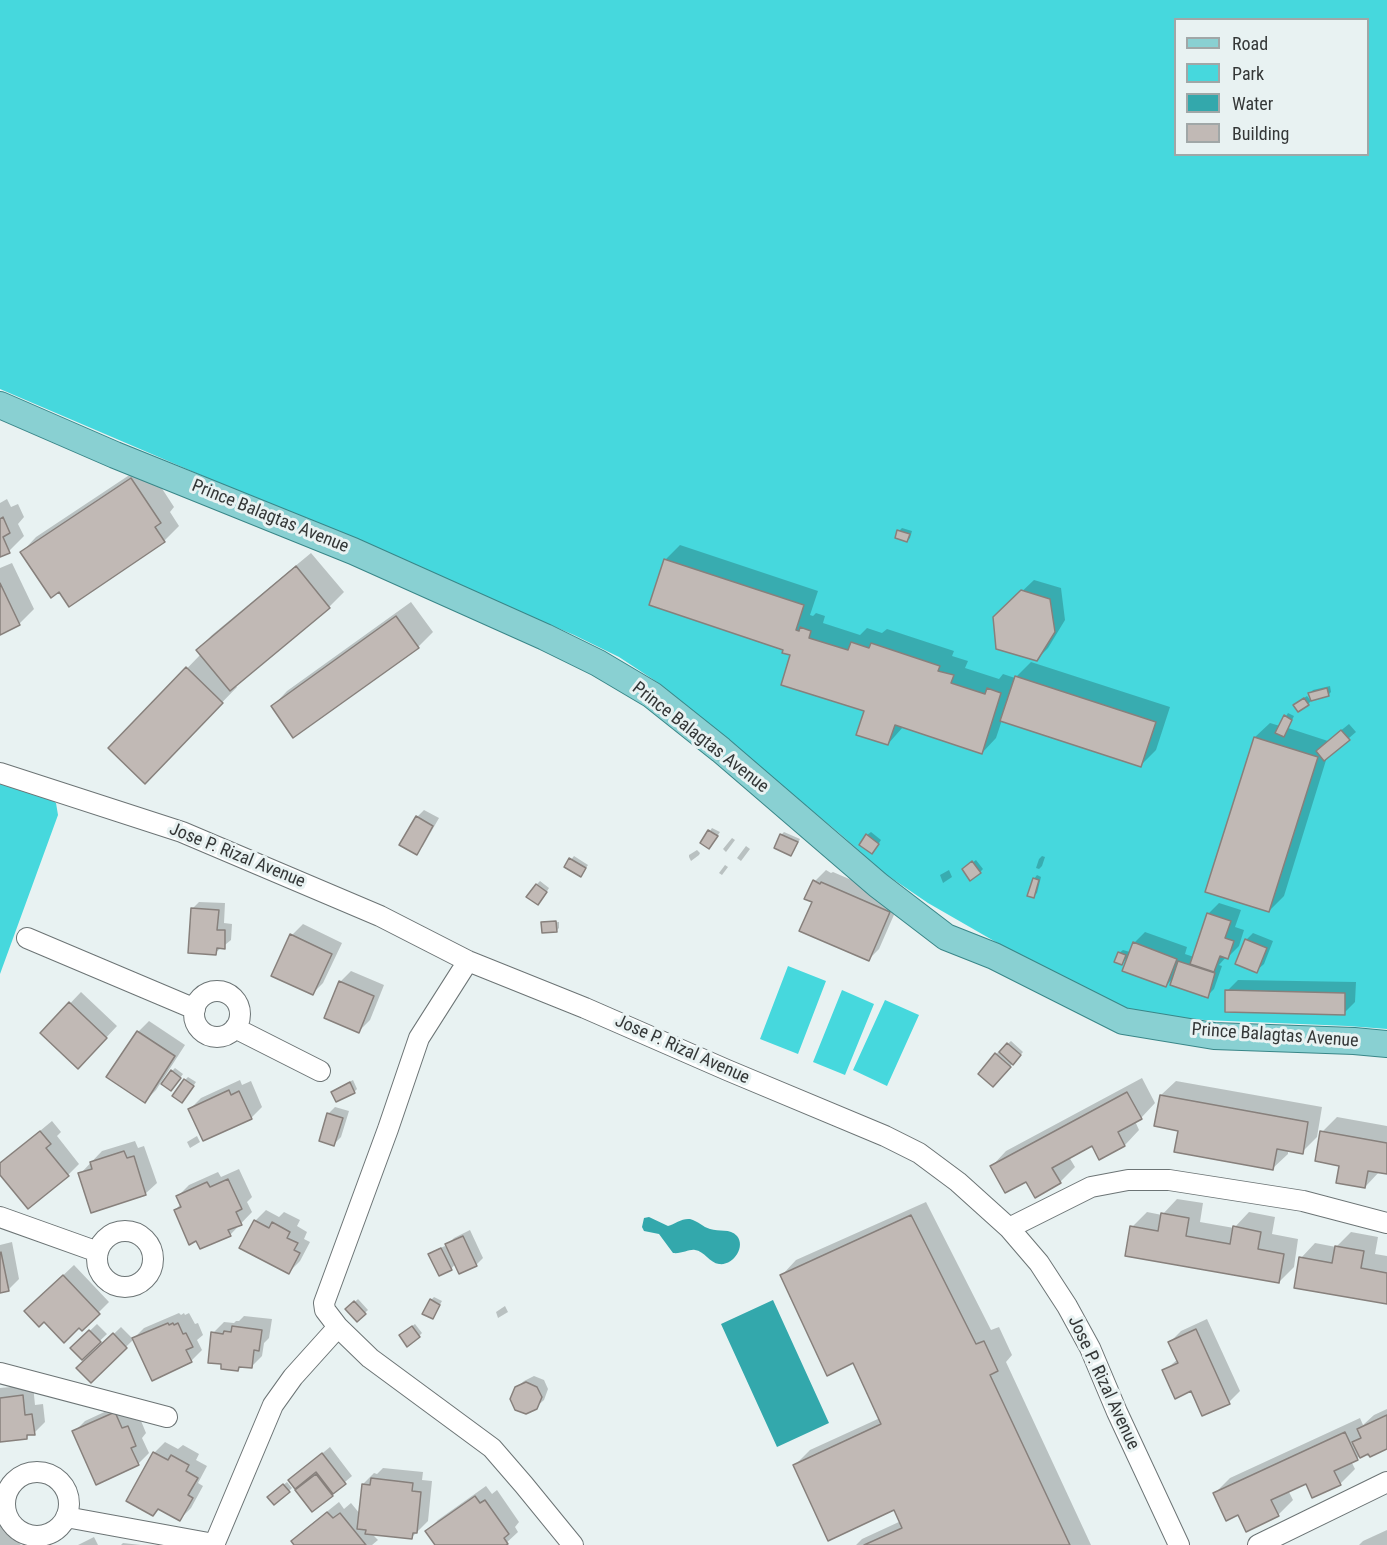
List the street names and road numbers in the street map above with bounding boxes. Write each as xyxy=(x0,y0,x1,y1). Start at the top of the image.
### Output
street label: Prince Balagtas Avenue xyxy=(188,476,352,558)
street label: Prince Balagtas Avenue xyxy=(627,678,773,798)
street label: Jose P. Rizal Avenue xyxy=(166,819,308,893)
street label: Jose P. Rizal Avenue xyxy=(611,1011,753,1089)
street label: Prince Balagtas Avenue xyxy=(1191,1019,1359,1053)
street label: Jose P. Rizal Avenue xyxy=(1063,1313,1143,1453)

